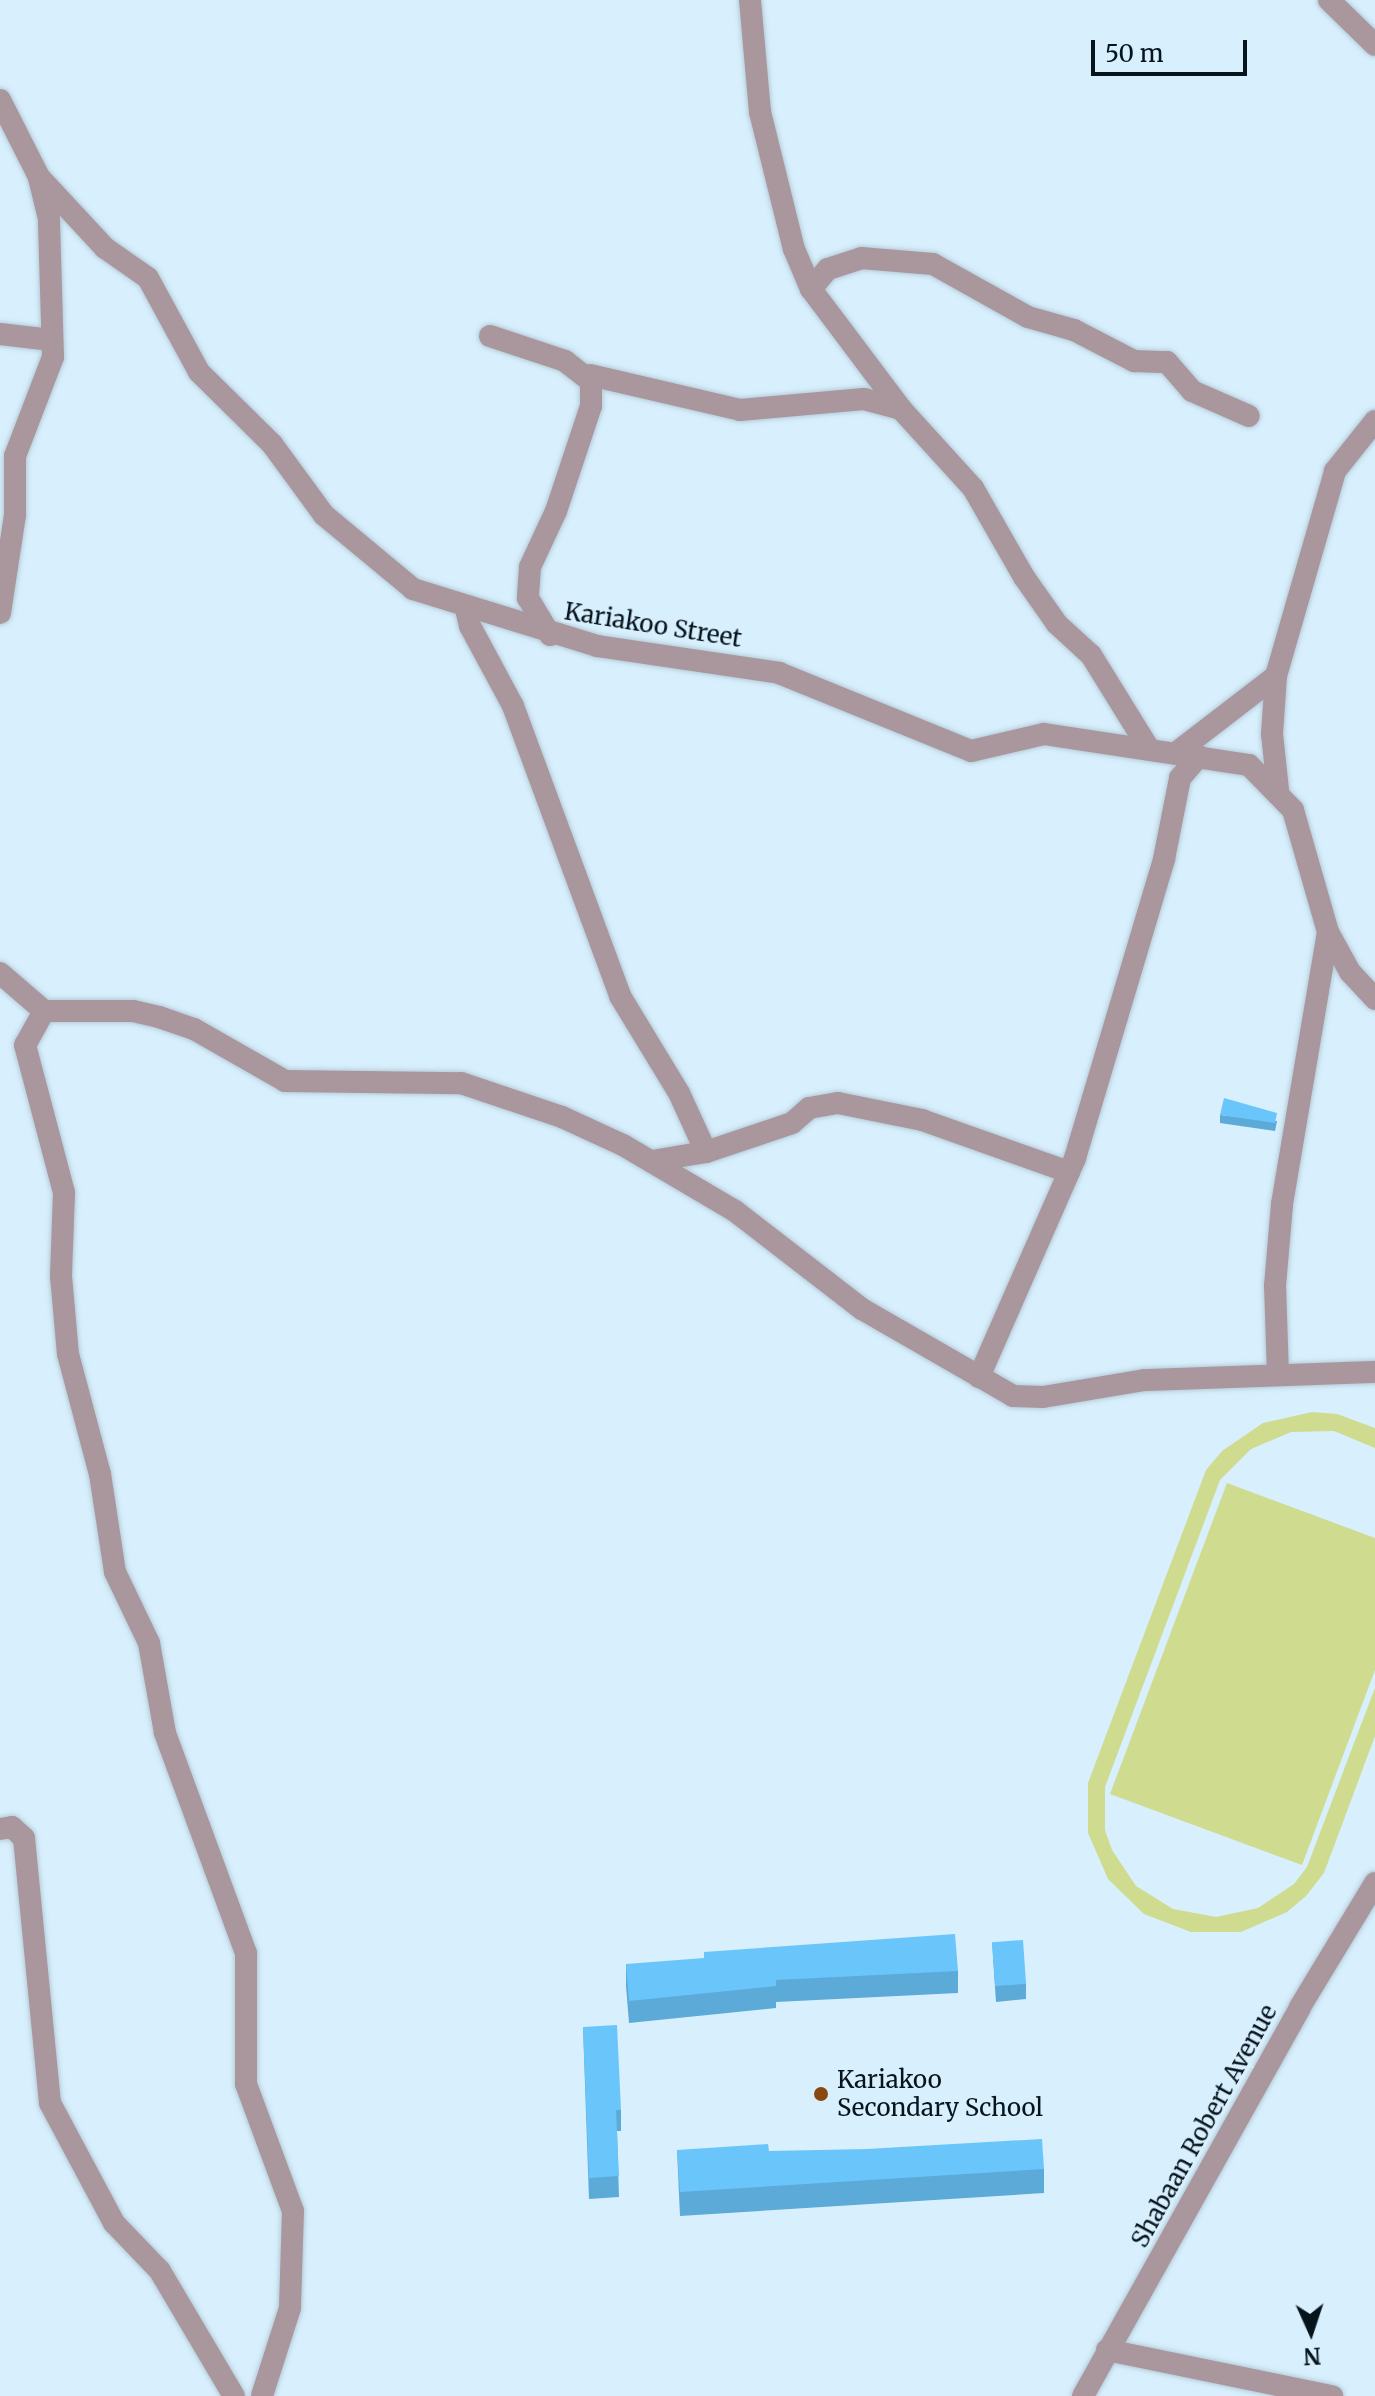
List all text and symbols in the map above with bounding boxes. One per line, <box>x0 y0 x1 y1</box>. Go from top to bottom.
scale bar <box>1095 24 1251 74</box>
text: 50 m <box>1105 38 1164 69</box>
street label: Kariakoo Street <box>562 597 744 653</box>
street label: Shabaan Robert Avenue <box>1125 2000 1283 2252</box>
place label: Kariakoo Secondary School <box>837 2066 1043 2122</box>
marker: Kariakoo Secondary School <box>812 2085 830 2103</box>
north arrow <box>1271 2292 1351 2372</box>
text: N <box>1303 2342 1322 2370</box>

